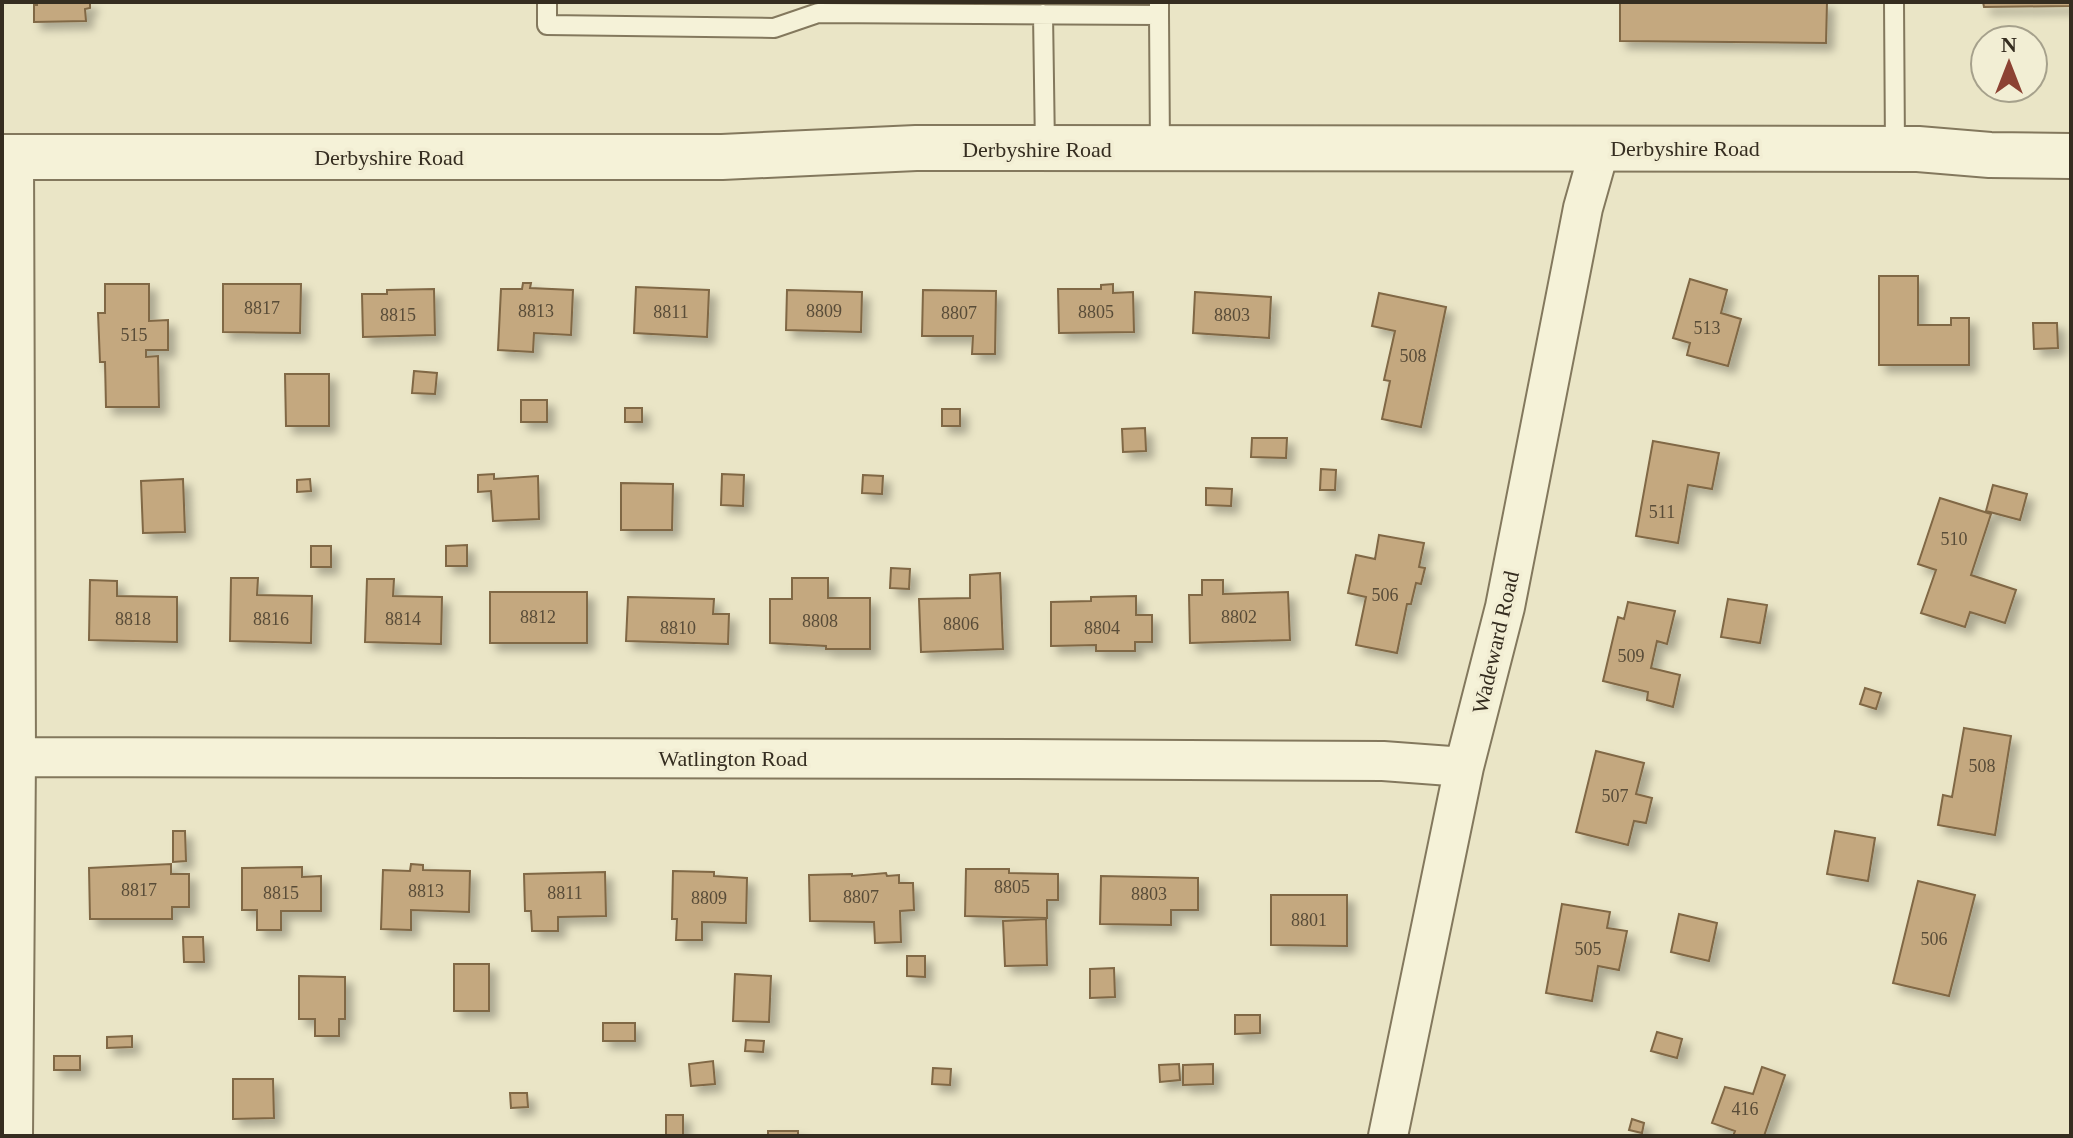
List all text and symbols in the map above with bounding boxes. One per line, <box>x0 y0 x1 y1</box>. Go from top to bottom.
north arrow <box>1969 24 2049 104</box>
text: N <box>2001 32 2017 57</box>
street label: Derbyshire Road <box>1610 136 1760 161</box>
street label: Derbyshire Road <box>962 137 1112 162</box>
street label: Derbyshire Road <box>314 145 464 170</box>
house number: 8817 <box>244 298 280 318</box>
house number: 8813 <box>518 301 554 321</box>
house number: 8809 <box>806 301 842 321</box>
house number: 8811 <box>653 302 689 322</box>
house number: 8805 <box>1078 302 1114 322</box>
house number: 8807 <box>941 303 977 323</box>
house number: 8815 <box>380 305 416 325</box>
house number: 8803 <box>1214 305 1250 325</box>
house number: 513 <box>1694 318 1721 338</box>
house number: 515 <box>121 325 148 345</box>
house number: 508 <box>1400 346 1427 366</box>
house number: 511 <box>1649 502 1675 522</box>
house number: 510 <box>1941 529 1968 549</box>
street label: Wadeward Road <box>1467 568 1524 716</box>
house number: 506 <box>1372 585 1399 605</box>
house number: 8812 <box>520 607 556 627</box>
house number: 8802 <box>1221 607 1257 627</box>
house number: 8818 <box>115 609 151 629</box>
house number: 8816 <box>253 609 289 629</box>
house number: 8814 <box>385 609 421 629</box>
house number: 8808 <box>802 611 838 631</box>
house number: 8806 <box>943 614 979 634</box>
house number: 8810 <box>660 618 696 638</box>
house number: 8804 <box>1084 618 1120 638</box>
house number: 509 <box>1618 646 1645 666</box>
street label: Watlington Road <box>658 746 808 771</box>
house number: 508 <box>1969 756 1996 776</box>
house number: 507 <box>1602 786 1629 806</box>
house number: 8805 <box>994 877 1030 897</box>
house number: 8817 <box>121 880 157 900</box>
house number: 8813 <box>408 881 444 901</box>
house number: 8815 <box>263 883 299 903</box>
house number: 8811 <box>547 883 583 903</box>
house number: 8803 <box>1131 884 1167 904</box>
house number: 8807 <box>843 887 879 907</box>
house number: 8809 <box>691 888 727 908</box>
house number: 8801 <box>1291 910 1327 930</box>
house number: 506 <box>1921 929 1948 949</box>
house number: 505 <box>1575 939 1602 959</box>
house number: 416 <box>1732 1099 1759 1119</box>

